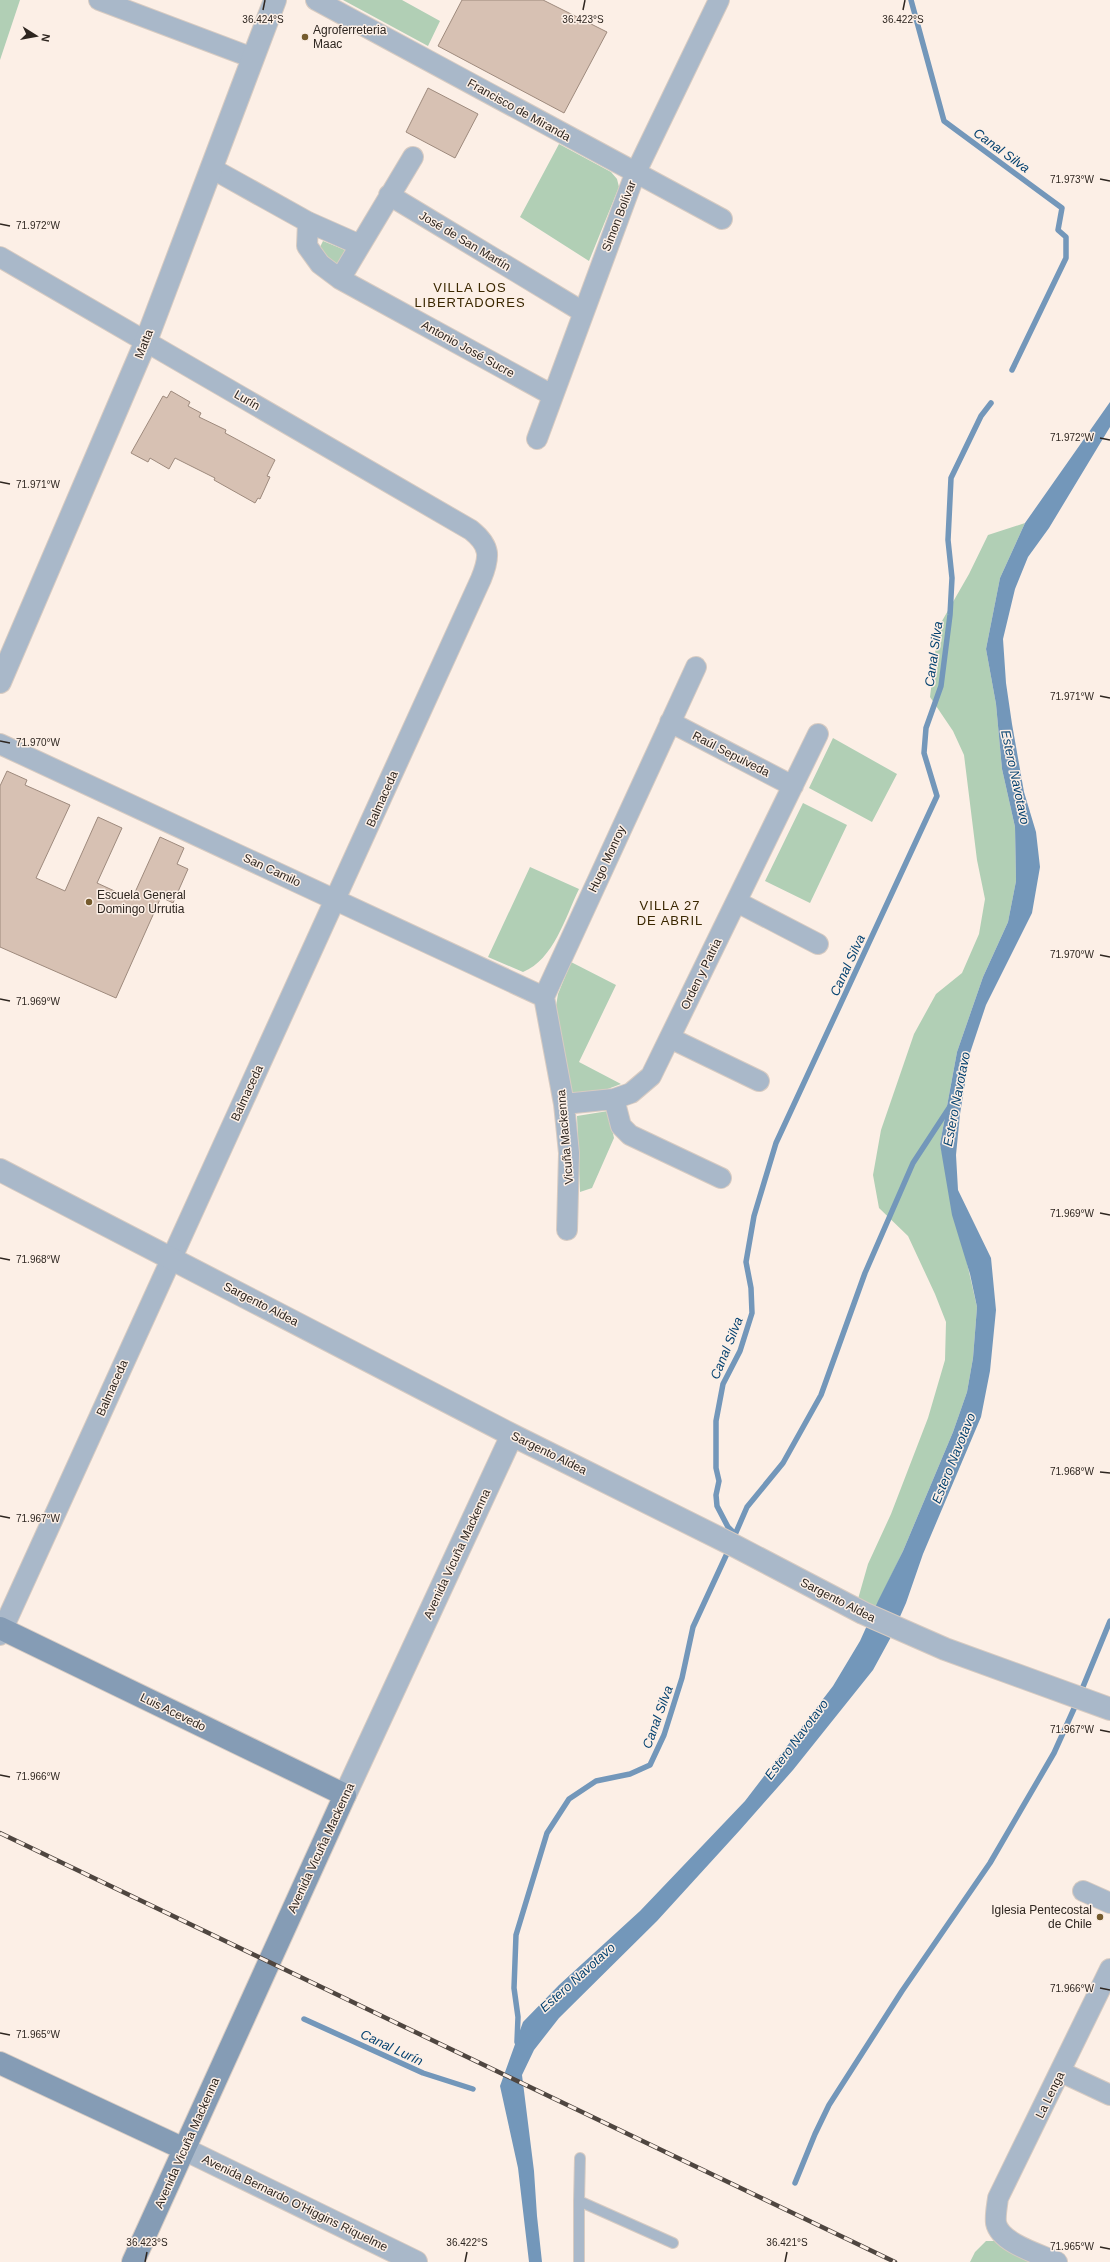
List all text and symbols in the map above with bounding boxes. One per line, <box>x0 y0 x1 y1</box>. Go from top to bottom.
text: 36.424°S <box>242 14 284 25</box>
text: 36.423°S <box>562 14 604 25</box>
text: 36.422°S <box>882 14 924 25</box>
north arrow <box>16 16 56 56</box>
place label: Agroferreteria Maac <box>313 23 387 51</box>
marker: Agroferreteria Maac <box>300 32 310 42</box>
text: N <box>39 33 52 43</box>
street label: Francisco de Miranda <box>465 76 573 144</box>
water label: Canal Silva <box>971 125 1033 176</box>
text: 71.973°W <box>1050 174 1095 185</box>
street label: Simon Bolívar <box>599 179 639 253</box>
street label: José de San Martín <box>417 208 513 274</box>
text: 71.972°W <box>16 220 61 231</box>
district label: VILLA LOS LIBERTADORES <box>414 280 526 310</box>
street label: Antonio José Sucre <box>419 318 517 381</box>
street label: Matta <box>132 327 156 361</box>
street label: Lurín <box>232 387 262 413</box>
text: 71.972°W <box>1050 432 1095 443</box>
text: 71.971°W <box>16 479 61 490</box>
water label: Canal Silva <box>921 620 945 688</box>
text: 71.971°W <box>1050 691 1095 702</box>
street label: Raúl Sepulveda <box>690 729 772 780</box>
water label: Estero Navotavo <box>998 729 1033 826</box>
text: 71.970°W <box>16 737 61 748</box>
street label: Balmaceda <box>363 768 401 829</box>
street label: Hugo Monroy <box>585 823 629 895</box>
street label: San Camilo <box>241 851 303 890</box>
place label: Escuela General Domingo Urrutia <box>97 888 186 916</box>
marker: Escuela General Domingo Urrutia <box>84 897 94 907</box>
district label: VILLA 27 DE ABRIL <box>637 898 703 928</box>
water label: Canal Silva <box>827 932 868 998</box>
street label: Orden y Patria <box>678 936 724 1012</box>
text: 71.970°W <box>1050 949 1095 960</box>
text: 71.969°W <box>16 996 61 1007</box>
water label: Estero Navotavo <box>940 1050 973 1148</box>
street label: Balmaceda <box>228 1063 266 1123</box>
street label: Vicuña Mackenna <box>554 1089 576 1185</box>
text: 71.969°W <box>1050 1208 1095 1219</box>
text: 71.968°W <box>16 1254 61 1265</box>
street label: Sargento Aldea <box>221 1279 301 1329</box>
water label: Canal Silva <box>707 1315 746 1381</box>
street label: Balmaceda <box>93 1357 131 1418</box>
water label: Estero Navotavo <box>929 1411 978 1506</box>
street label: Sargento Aldea <box>509 1429 589 1477</box>
text: 71.968°W <box>1050 1466 1095 1477</box>
street label: Avenida Vicuña Mackenna <box>421 1487 493 1621</box>
text: 71.967°W <box>16 1513 61 1524</box>
street label: Sargento Aldea <box>798 1575 878 1625</box>
water label: Canal Silva <box>639 1684 676 1751</box>
street label: Luis Acevedo <box>138 1690 208 1734</box>
water label: Estero Navotavo <box>761 1696 831 1782</box>
text: 71.967°W <box>1050 1724 1095 1735</box>
text: 71.966°W <box>16 1771 61 1782</box>
street label: Avenida Vicuña Mackenna <box>285 1781 357 1915</box>
place label: Iglesia Pentecostal de Chile <box>991 1903 1092 1931</box>
marker: Iglesia Pentecostal de Chile <box>1095 1912 1105 1922</box>
water label: Estero Navotavo <box>537 1940 618 2015</box>
text: 71.966°W <box>1050 1983 1095 1994</box>
water label: Canal Lurín <box>358 2026 425 2068</box>
text: 71.965°W <box>16 2029 61 2040</box>
street label: La Lenga <box>1033 2069 1067 2121</box>
street label: Avenida Vicuña Mackenna <box>152 2075 222 2211</box>
street label: Avenida Bernardo O'Higgins Riquelme <box>200 2152 390 2254</box>
text: 36.423°S <box>126 2237 168 2248</box>
text: 36.422°S <box>446 2237 488 2248</box>
text: 36.421°S <box>766 2237 808 2248</box>
text: 71.965°W <box>1050 2241 1095 2252</box>

